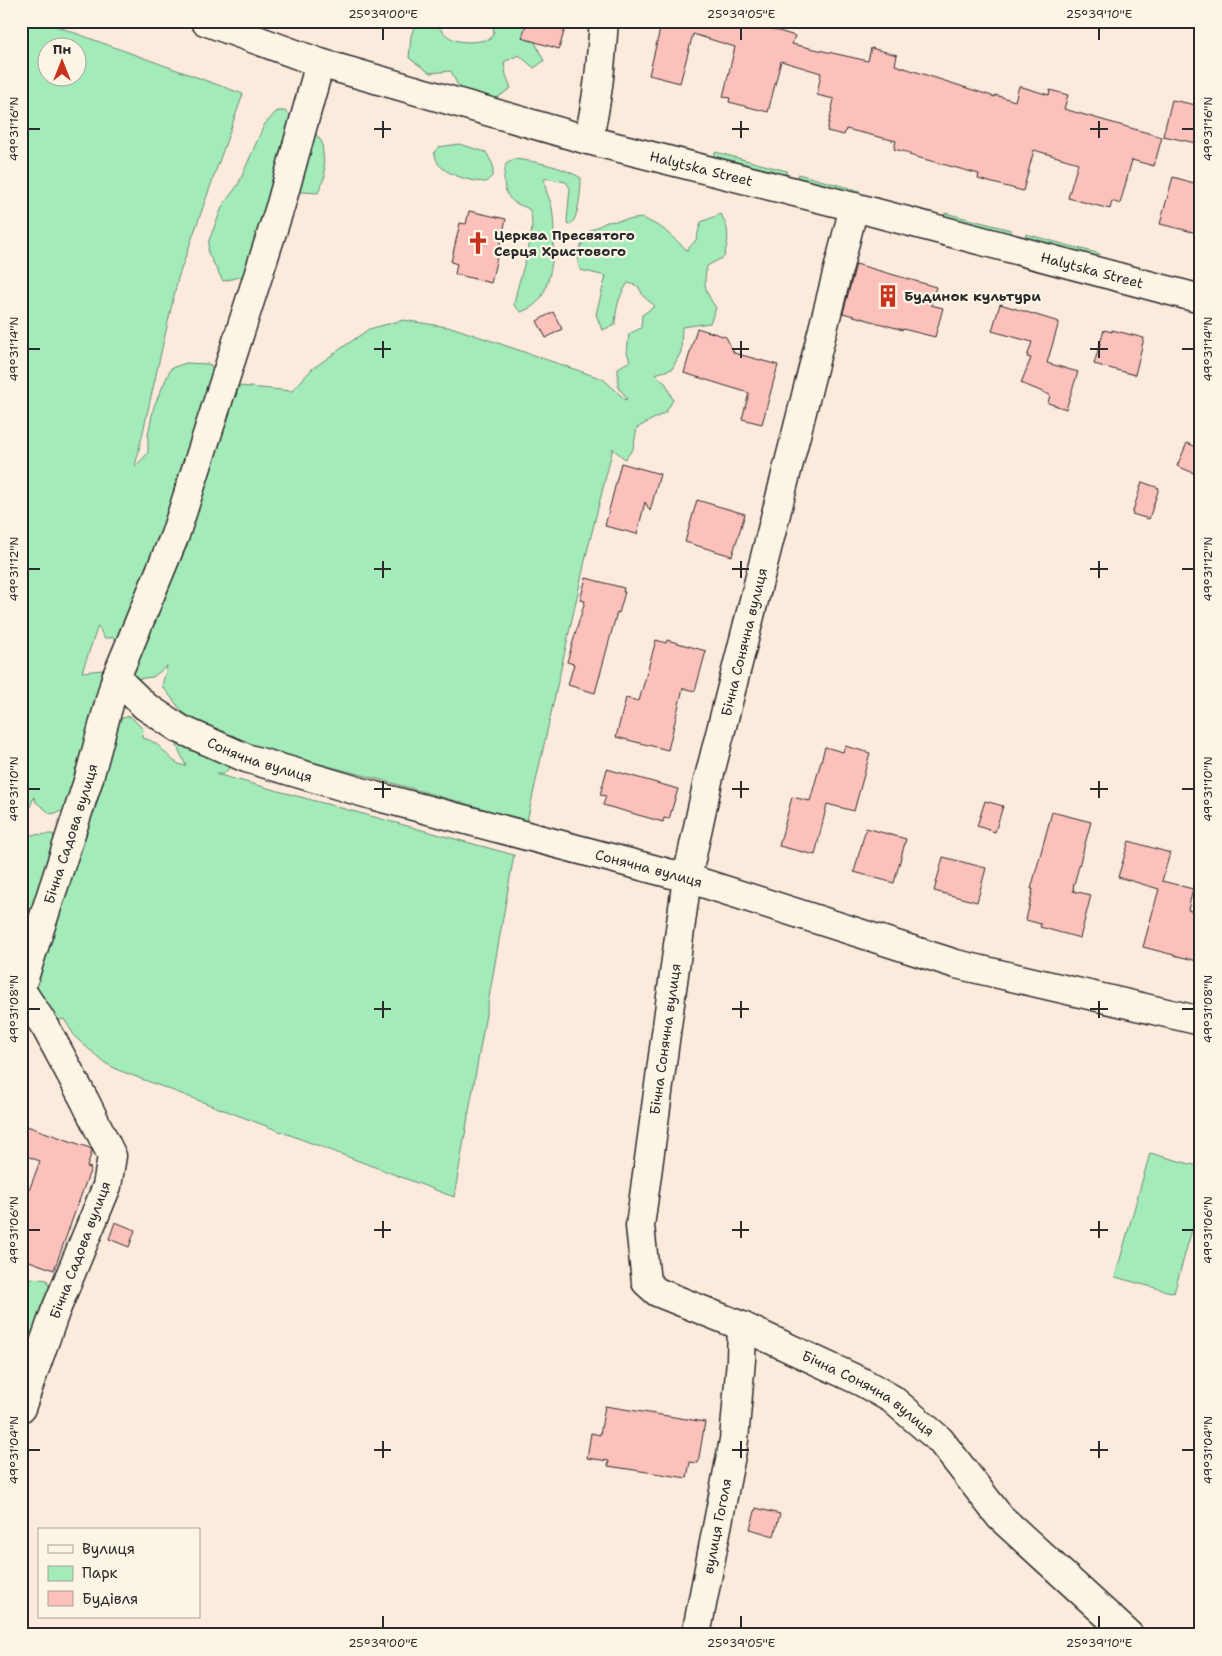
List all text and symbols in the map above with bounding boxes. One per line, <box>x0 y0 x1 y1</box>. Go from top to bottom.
text: 25°39'00"E <box>348 6 418 22</box>
text: 25°39'05"E <box>707 6 775 22</box>
text: 25°39'10"E <box>1066 6 1132 22</box>
north arrow <box>38 38 88 88</box>
text: Пн <box>53 40 71 58</box>
text: 49°31'16"N <box>6 97 22 161</box>
text: 49°31'16"N <box>1200 97 1216 161</box>
street label: Halytska Street <box>648 147 755 190</box>
place label: Церква Пресвятого Серця Христового <box>494 226 635 260</box>
church icon: Церква Пресвятого Серця Христового <box>465 230 491 256</box>
street label: Halytska Street <box>1039 248 1146 292</box>
building icon: Будинок культури <box>875 283 901 309</box>
place label: Будинок культури <box>904 287 1041 305</box>
text: 49°31'14"N <box>6 316 22 382</box>
text: 49°31'14"N <box>1200 316 1216 382</box>
text: 49°31'12"N <box>6 537 22 601</box>
text: 49°31'12"N <box>1200 537 1216 601</box>
street label: Бічна Сонячна вулиця <box>717 566 771 718</box>
street label: Сонячна вулиця <box>204 733 315 786</box>
text: 49°31'10"N <box>6 756 22 822</box>
text: 49°31'10"N <box>1200 756 1216 822</box>
street label: Бічна Садова вулиця <box>40 762 101 906</box>
street label: Сонячна вулиця <box>593 845 705 891</box>
street label: Бічна Сонячна вулиця <box>645 962 685 1116</box>
text: 49°31'08"N <box>6 975 22 1043</box>
text: 49°31'08"N <box>1200 975 1216 1043</box>
street label: Бічна Садова вулиця <box>45 1179 115 1321</box>
text: 49°31'06"N <box>6 1196 22 1264</box>
text: 49°31'06"N <box>1200 1196 1216 1264</box>
street label: Бічна Сонячна вулиця <box>799 1346 938 1440</box>
text: 49°31'04"N <box>6 1416 22 1484</box>
text: 49°31'04"N <box>1200 1416 1216 1484</box>
street label: вулиця Гоголя <box>699 1477 735 1575</box>
legend <box>38 1528 200 1618</box>
text: Вулиця <box>82 1539 135 1559</box>
text: Парк <box>82 1563 118 1583</box>
text: Будівля <box>82 1589 138 1609</box>
text: 25°39'00"E <box>348 1635 418 1651</box>
text: 25°39'05"E <box>707 1635 775 1651</box>
text: 25°39'10"E <box>1066 1635 1132 1651</box>

